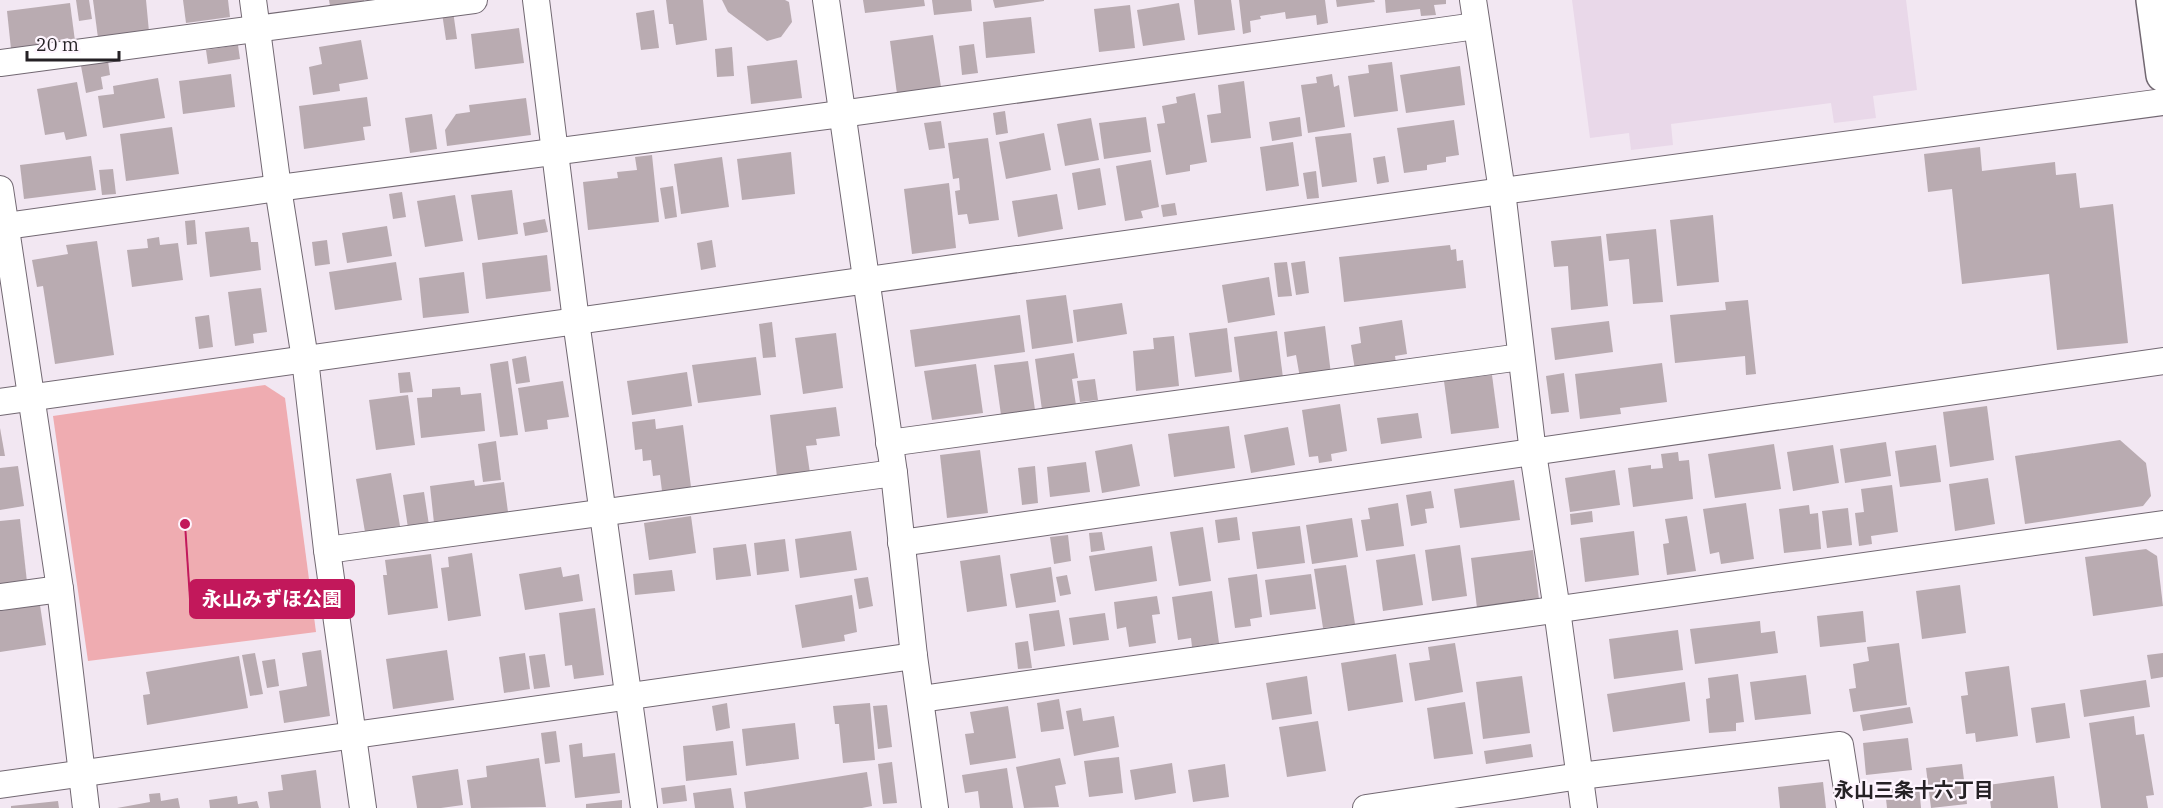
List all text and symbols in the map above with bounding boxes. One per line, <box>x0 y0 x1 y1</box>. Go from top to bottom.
scale bar <box>27 24 118 62</box>
text: 20 m <box>36 33 79 56</box>
callout: 永山みずほ公園 <box>190 580 354 618</box>
text: 永山みずほ公園 <box>202 585 342 612</box>
district label: 永山三条十六丁目 <box>1834 776 1994 803</box>

